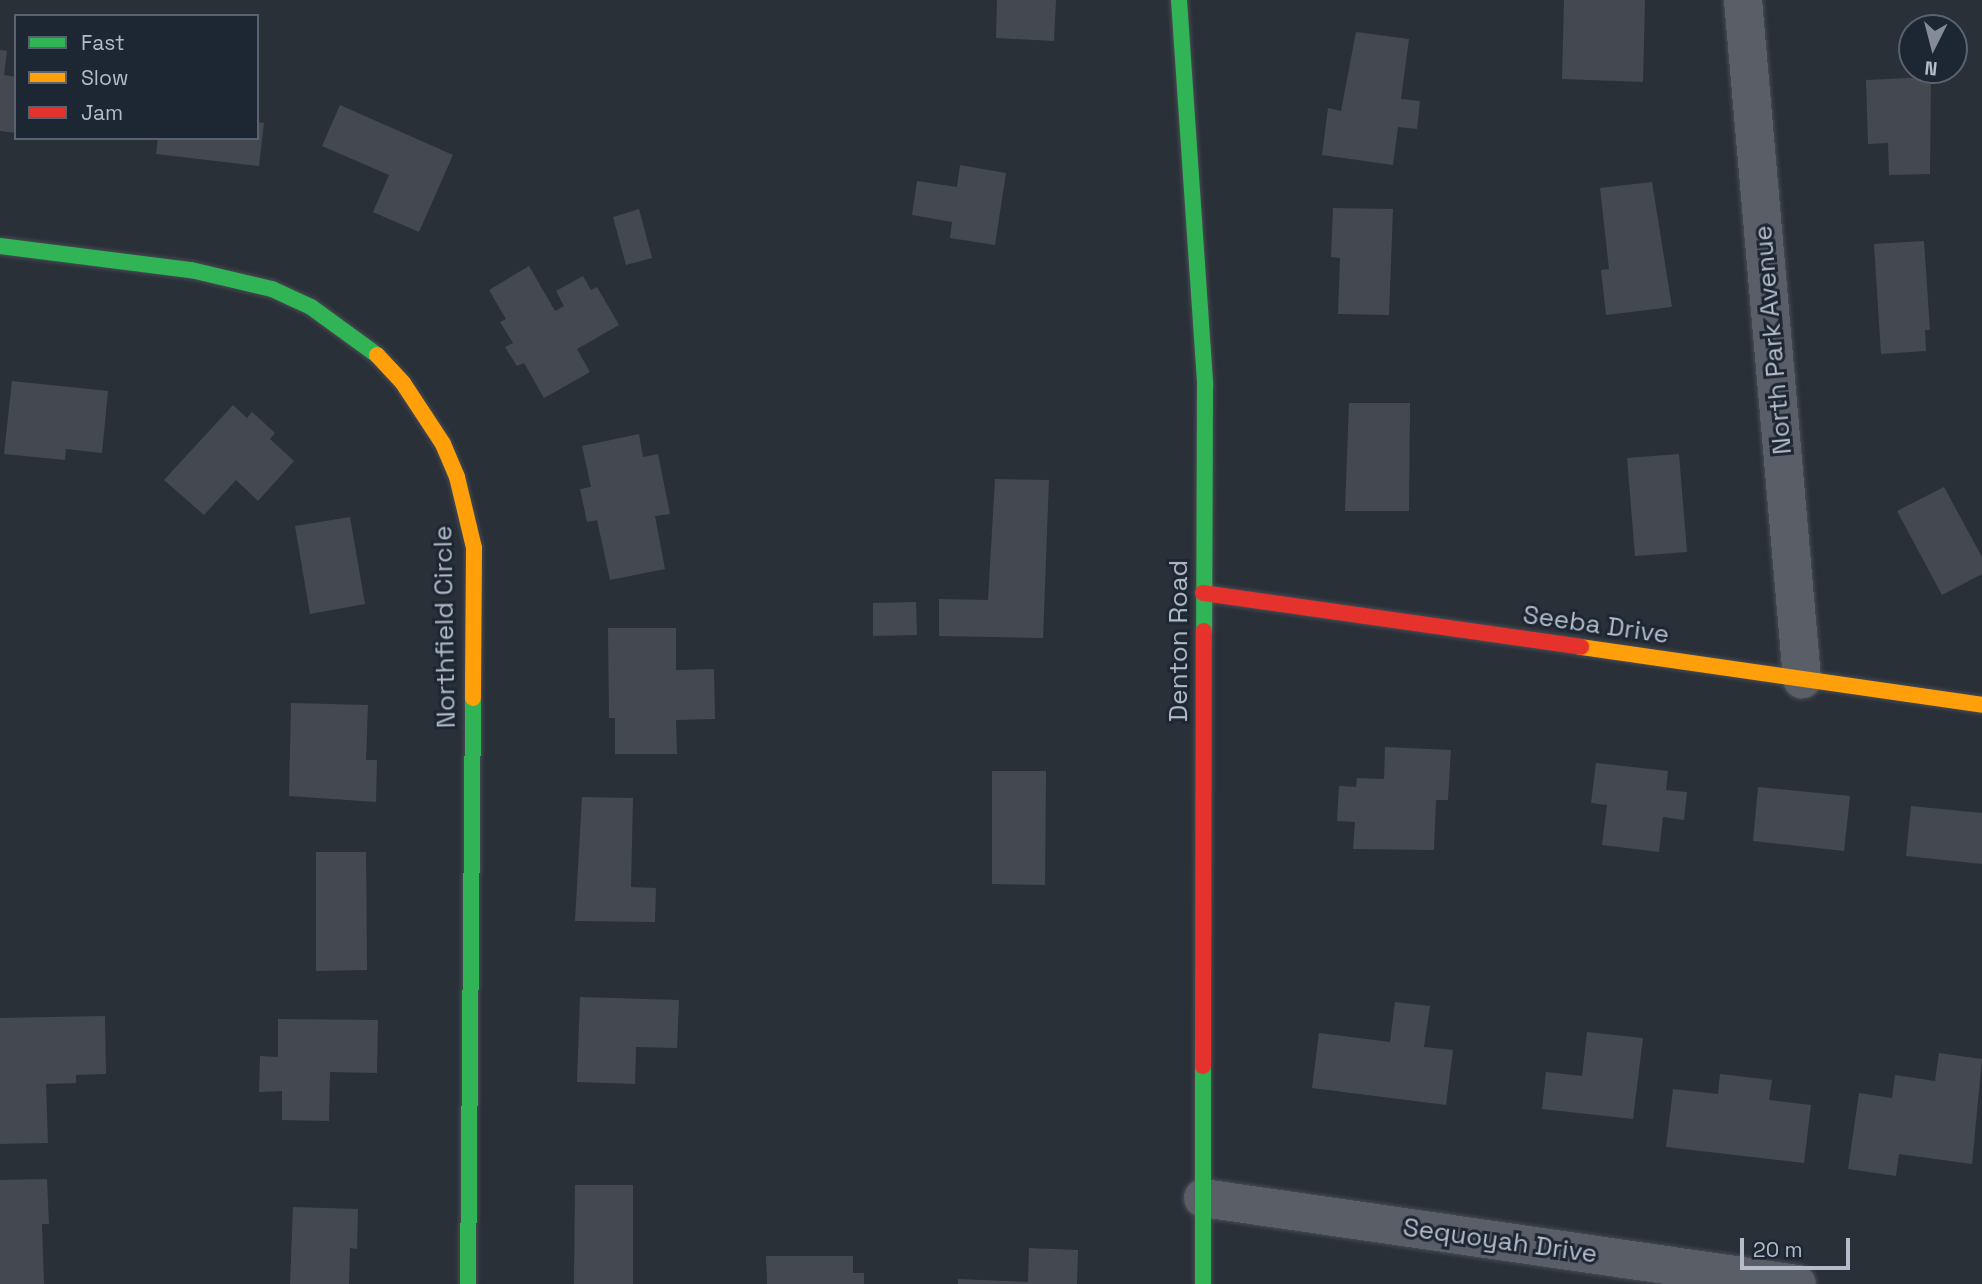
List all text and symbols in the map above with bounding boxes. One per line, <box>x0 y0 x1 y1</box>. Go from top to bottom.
legend <box>14 14 259 140</box>
north arrow <box>1898 14 1968 84</box>
text: Fast <box>81 29 125 56</box>
text: N <box>1923 55 1939 81</box>
text: Slow <box>81 64 129 91</box>
text: Jam <box>81 99 123 126</box>
street label: North Park Avenue <box>1747 224 1799 456</box>
street label: Northfield Circle <box>428 525 462 729</box>
street label: Denton Road <box>1163 560 1195 722</box>
street label: Seeba Drive <box>1521 599 1671 651</box>
street label: Sequoyah Drive <box>1401 1212 1599 1270</box>
scale bar <box>1744 1224 1854 1268</box>
text: 20 m <box>1753 1236 1803 1263</box>

